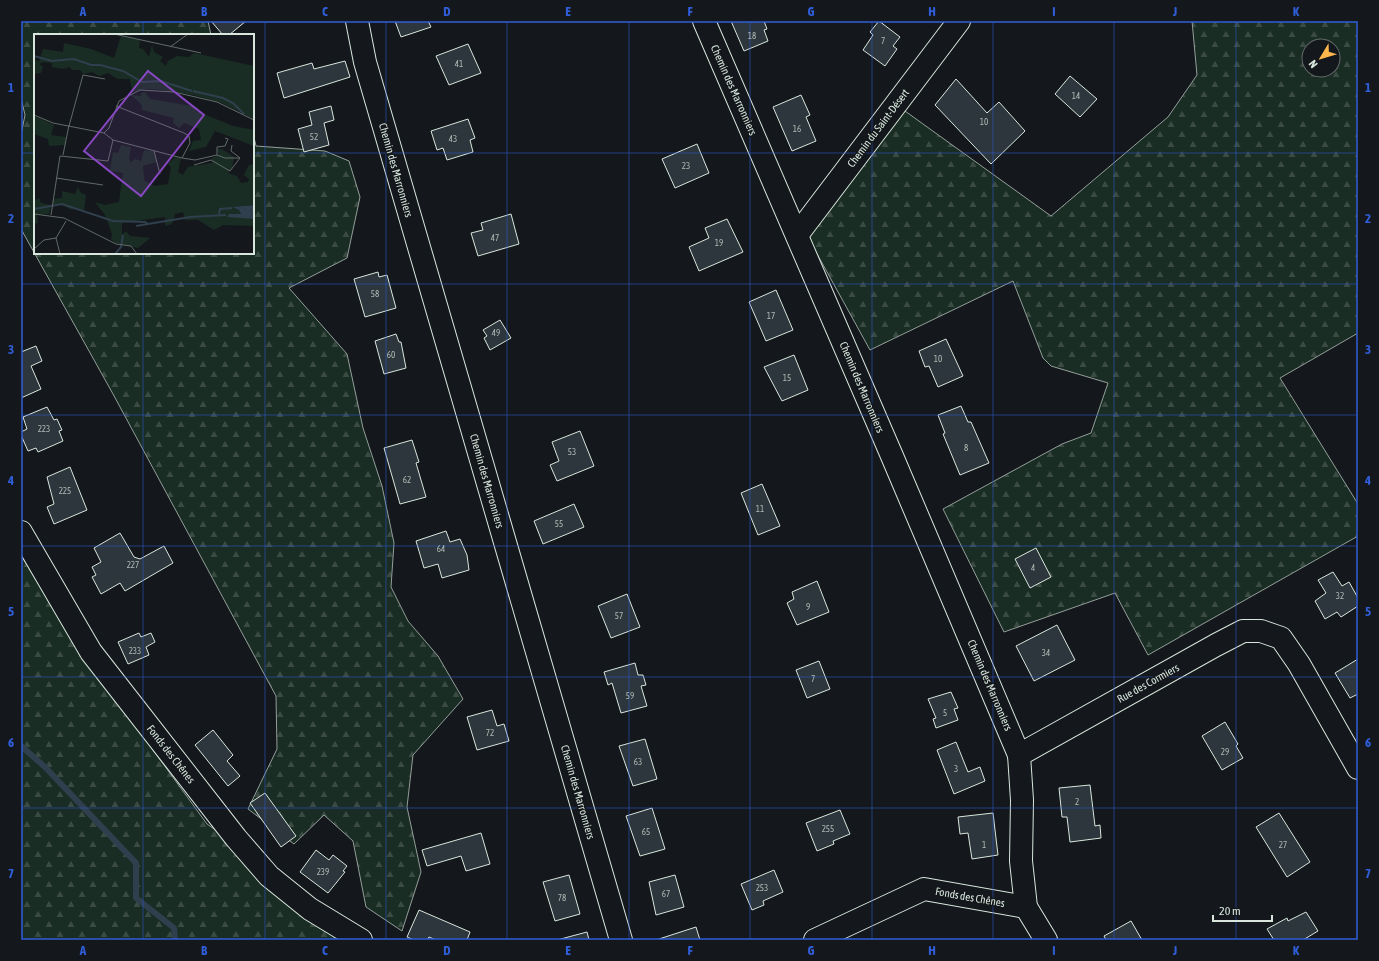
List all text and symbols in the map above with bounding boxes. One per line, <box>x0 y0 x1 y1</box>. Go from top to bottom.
text: A <box>79 4 87 19</box>
text: B <box>201 4 208 19</box>
text: C <box>322 4 328 19</box>
text: D <box>443 4 451 19</box>
text: E <box>565 4 571 19</box>
text: F <box>687 4 693 19</box>
text: G <box>808 4 815 19</box>
text: H <box>928 4 936 19</box>
text: I <box>1052 4 1056 19</box>
text: J <box>1172 4 1177 19</box>
text: K <box>1293 4 1300 19</box>
house number: 18 <box>748 31 756 41</box>
inset map <box>34 34 254 254</box>
house number: 7 <box>881 36 885 46</box>
north arrow <box>1301 38 1341 78</box>
street label: Chemin des Marronniers <box>709 43 759 137</box>
text: N <box>1306 58 1320 70</box>
house number: 41 <box>455 59 463 69</box>
text: 1 <box>8 80 14 95</box>
text: 1 <box>1365 80 1371 95</box>
street label: Chemin du Saint-Désert <box>845 87 911 169</box>
house number: 14 <box>1072 91 1080 101</box>
house number: 10 <box>980 117 988 127</box>
street label: Chemin des Marronniers <box>377 121 415 219</box>
house number: 16 <box>793 124 801 134</box>
house number: 52 <box>310 132 318 142</box>
house number: 43 <box>449 134 457 144</box>
house number: 23 <box>682 161 690 171</box>
text: 2 <box>8 211 14 226</box>
text: 2 <box>1365 211 1371 226</box>
house number: 47 <box>491 233 499 243</box>
house number: 19 <box>715 238 723 248</box>
house number: 58 <box>371 289 379 299</box>
house number: 17 <box>767 311 775 321</box>
house number: 49 <box>492 328 500 338</box>
street label: Chemin des Marronniers <box>837 340 887 434</box>
text: 3 <box>8 342 14 357</box>
text: 3 <box>1365 342 1371 357</box>
house number: 60 <box>387 350 395 360</box>
house number: 10 <box>934 354 942 364</box>
house number: 15 <box>783 373 791 383</box>
house number: 223 <box>38 424 50 434</box>
street label: Chemin des Marronniers <box>468 432 506 530</box>
house number: 8 <box>964 443 968 453</box>
house number: 53 <box>568 447 576 457</box>
text: 4 <box>7 473 14 488</box>
text: 4 <box>1364 473 1371 488</box>
house number: 62 <box>403 475 411 485</box>
house number: 225 <box>59 486 71 496</box>
house number: 11 <box>756 504 764 514</box>
house number: 55 <box>555 519 563 529</box>
house number: 64 <box>437 544 445 554</box>
house number: 227 <box>127 560 139 570</box>
house number: 4 <box>1031 563 1035 573</box>
house number: 32 <box>1336 591 1344 601</box>
house number: 9 <box>806 602 810 612</box>
text: 5 <box>8 604 14 619</box>
text: 5 <box>1365 604 1371 619</box>
house number: 57 <box>615 611 623 621</box>
street label: Chemin des Marronniers <box>965 638 1015 732</box>
house number: 233 <box>129 646 141 656</box>
house number: 34 <box>1042 648 1050 658</box>
street label: Rue des Cormiers <box>1115 661 1181 705</box>
house number: 7 <box>811 674 815 684</box>
house number: 59 <box>626 691 634 701</box>
house number: 5 <box>943 708 947 718</box>
street label: Fonds des Chênes <box>145 723 197 786</box>
house number: 72 <box>486 728 494 738</box>
text: 6 <box>8 735 14 750</box>
text: 6 <box>1365 735 1371 750</box>
street label: Chemin des Marronniers <box>559 743 597 841</box>
house number: 29 <box>1221 747 1229 757</box>
house number: 63 <box>634 757 642 767</box>
house number: 3 <box>954 764 958 774</box>
house number: 2 <box>1075 797 1079 807</box>
house number: 255 <box>822 824 834 834</box>
house number: 65 <box>642 827 650 837</box>
house number: 1 <box>982 840 986 850</box>
house number: 27 <box>1279 840 1287 850</box>
text: 7 <box>8 866 14 881</box>
text: 7 <box>1365 866 1371 881</box>
house number: 239 <box>317 867 329 877</box>
house number: 253 <box>756 883 768 893</box>
street label: Fonds des Chênes <box>934 885 1006 909</box>
house number: 67 <box>662 889 670 899</box>
house number: 78 <box>558 893 566 903</box>
scale bar <box>1213 897 1272 923</box>
text: 20 m <box>1219 904 1241 918</box>
text: A <box>79 943 87 958</box>
text: B <box>201 943 208 958</box>
text: C <box>322 943 328 958</box>
text: D <box>443 943 451 958</box>
text: E <box>565 943 571 958</box>
text: F <box>687 943 693 958</box>
text: G <box>808 943 815 958</box>
text: H <box>928 943 936 958</box>
text: I <box>1052 943 1056 958</box>
text: J <box>1172 943 1177 958</box>
text: K <box>1293 943 1300 958</box>

